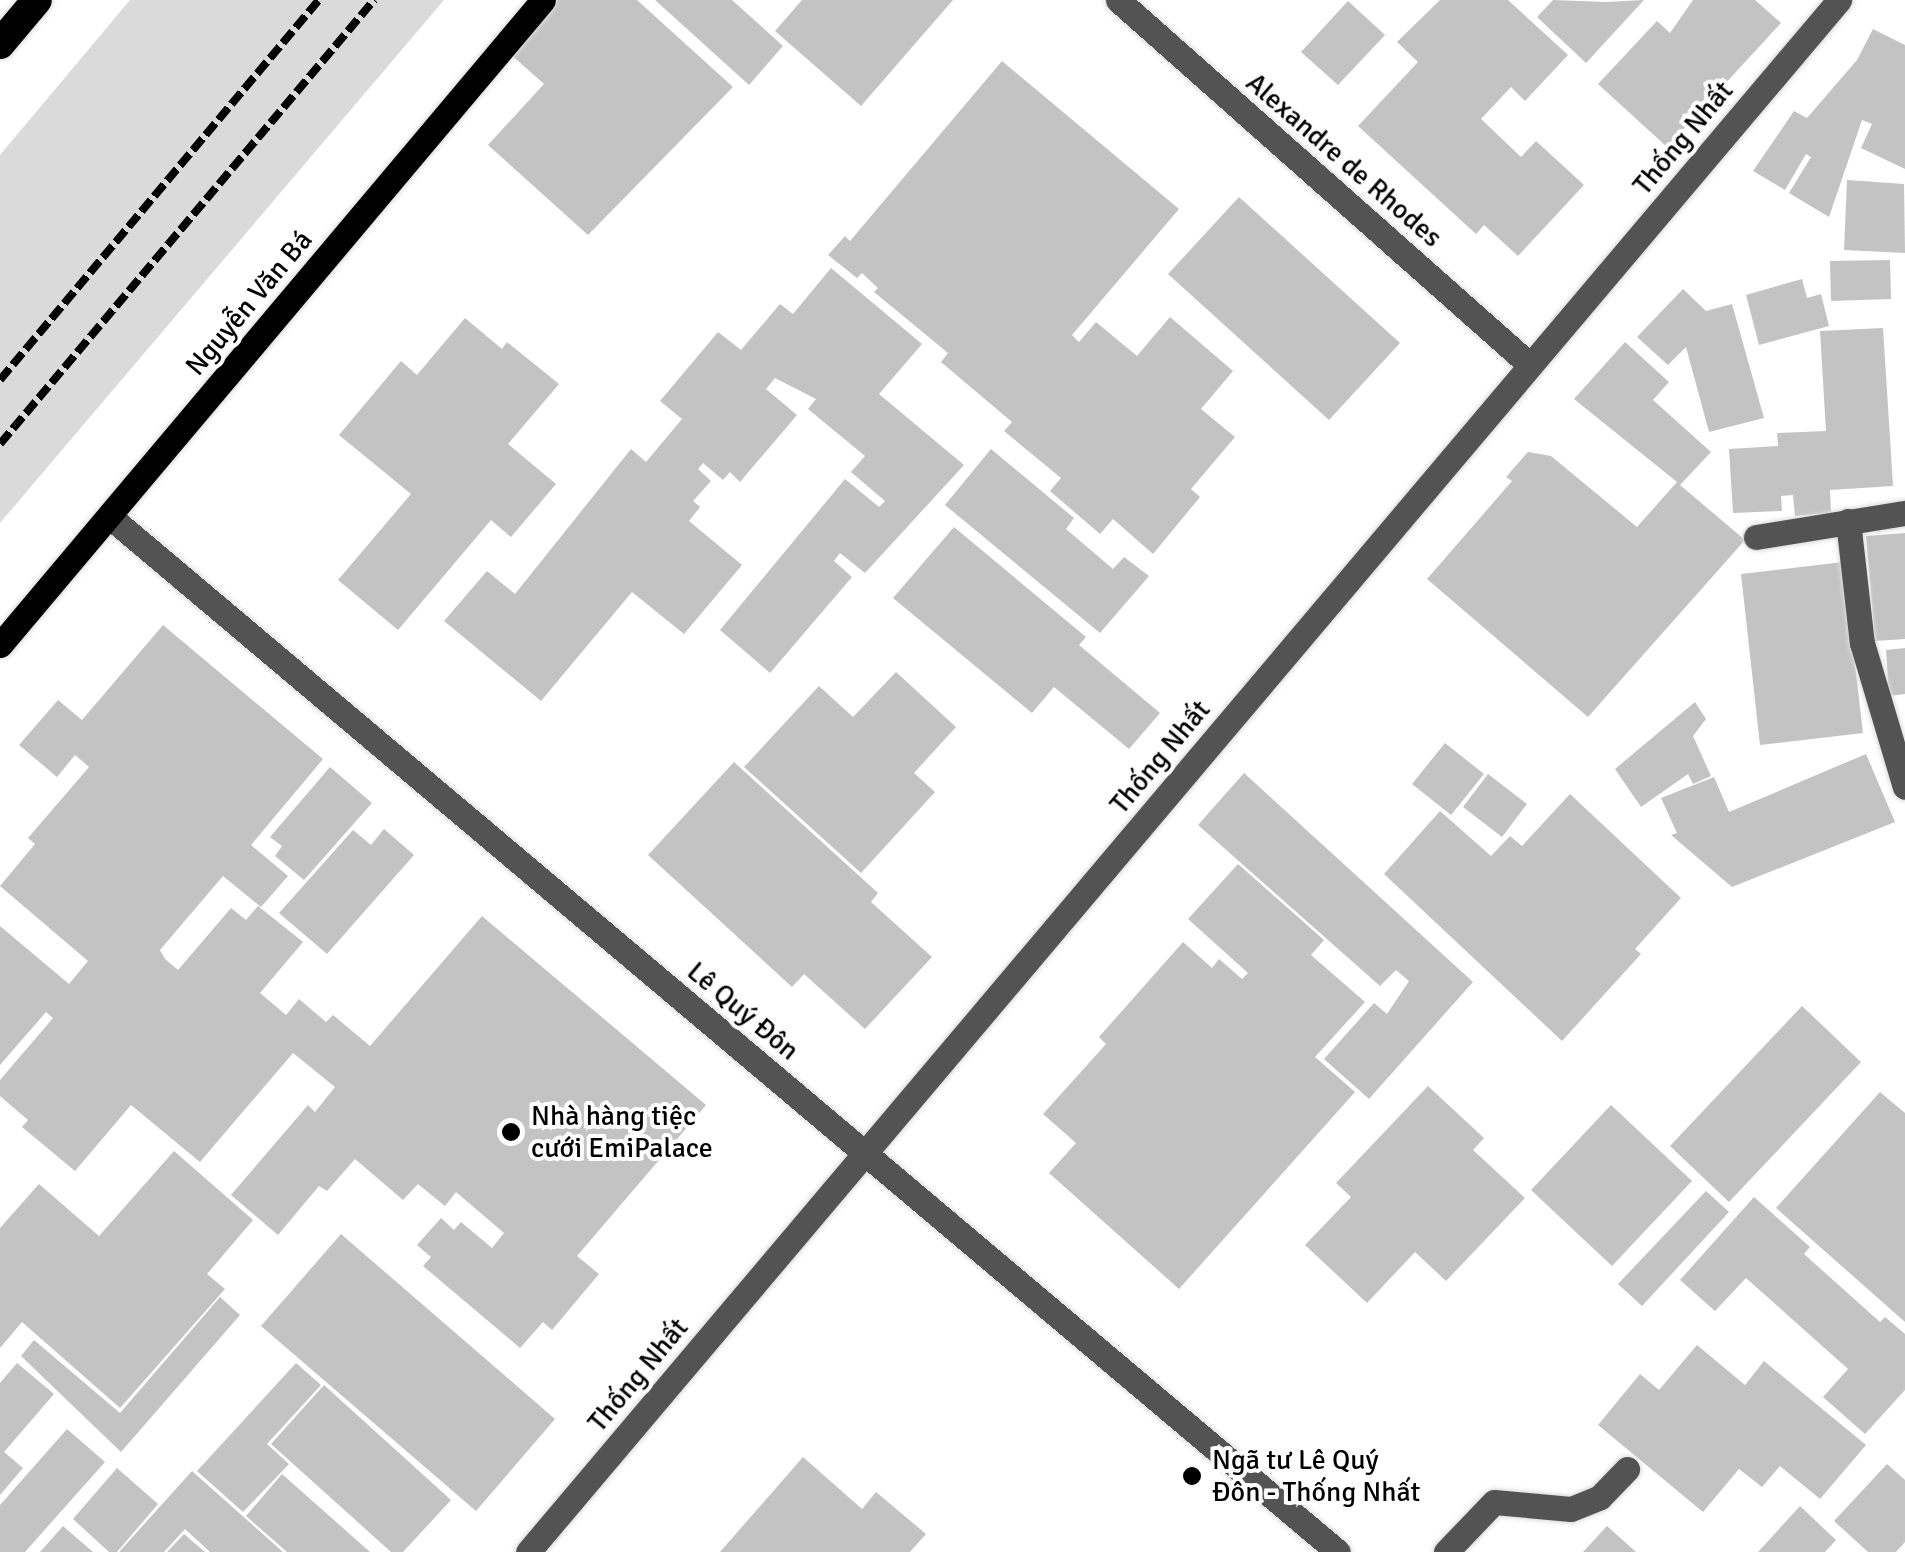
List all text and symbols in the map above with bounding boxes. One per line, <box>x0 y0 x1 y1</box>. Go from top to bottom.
street label: Alexandre de Rhodes <box>1239 66 1449 254</box>
street label: Thống Nhất <box>1626 74 1740 202</box>
street label: Nguyễn Văn Bá <box>179 224 319 382</box>
street label: Thống Nhất <box>1103 693 1217 821</box>
street label: Lê Quý Đôn <box>680 955 806 1067</box>
place label: Nhà hàng tiệc cưới EmiPalace <box>531 1099 713 1165</box>
marker: Nhà hàng tiệc cưới EmiPalace <box>500 1121 522 1143</box>
street label: Thống Nhất <box>581 1311 695 1439</box>
place label: Ngã tư Lê Quý Đôn - Thống Nhất <box>1212 1443 1420 1509</box>
marker: Ngã tư Lê Quý Đôn - Thống Nhất <box>1181 1465 1203 1487</box>

